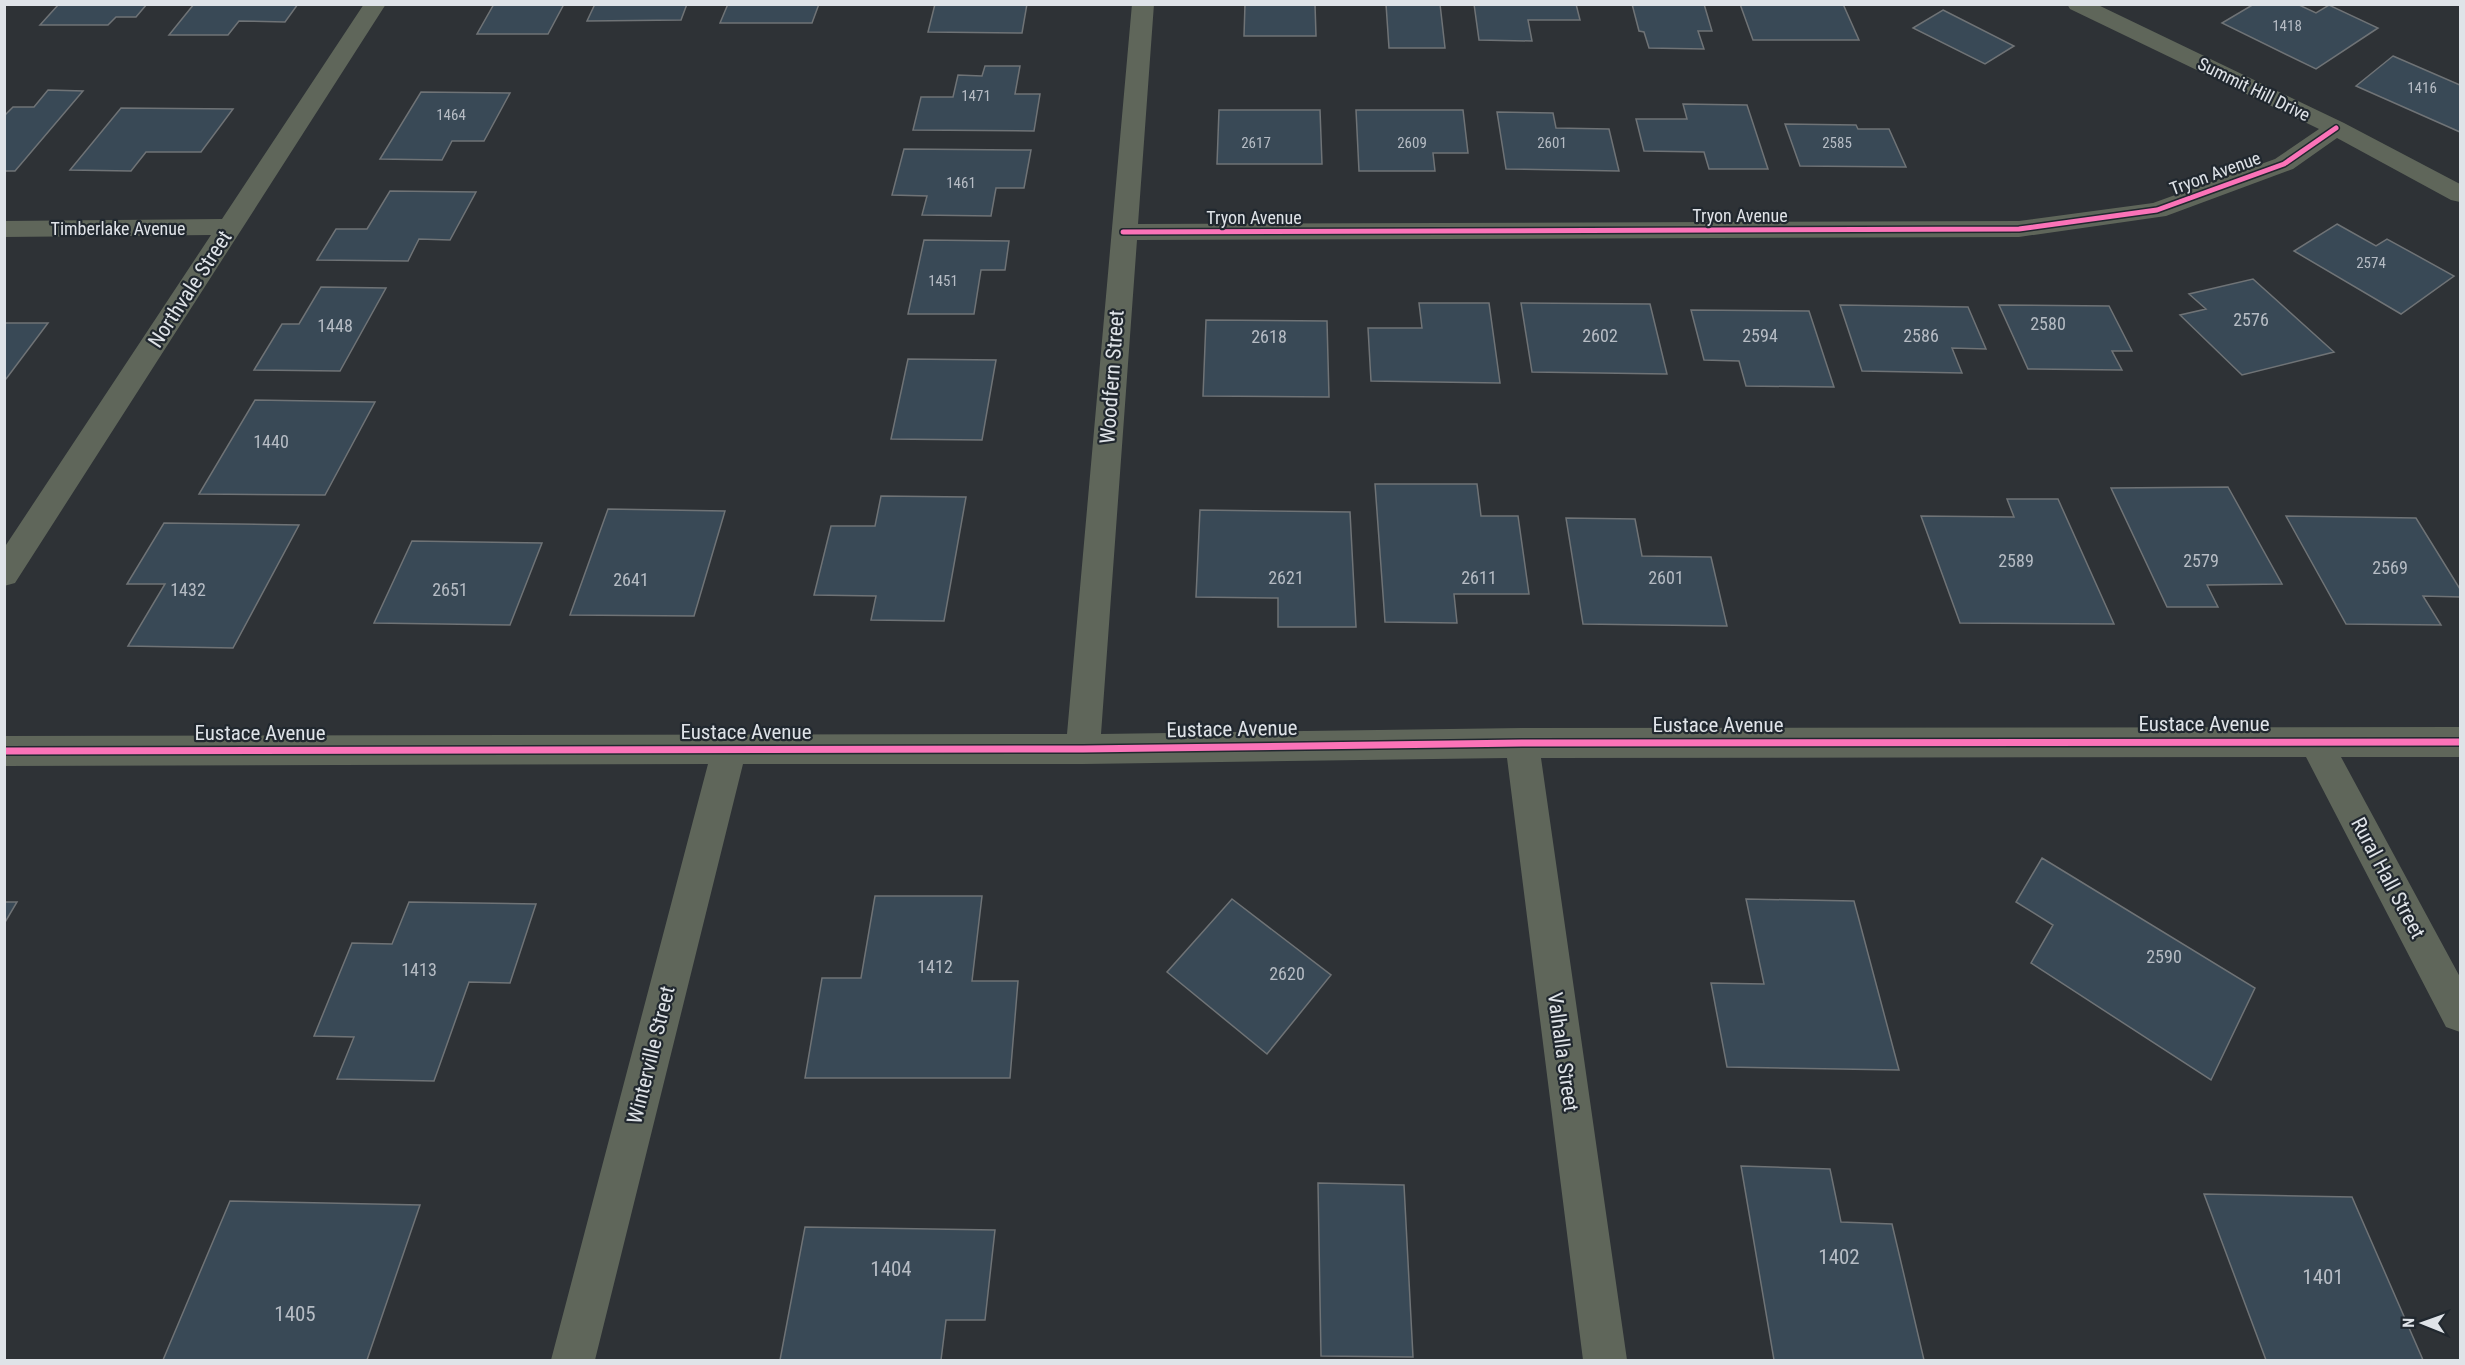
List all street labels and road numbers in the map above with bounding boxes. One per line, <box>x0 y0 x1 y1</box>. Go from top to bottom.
street label: Summit Hill Drive <box>2194 53 2314 125</box>
street label: Tryon Avenue <box>2167 147 2263 199</box>
street label: Tryon Avenue <box>1692 205 1788 226</box>
street label: Tryon Avenue <box>1206 207 1302 228</box>
street label: Timberlake Avenue <box>51 218 185 239</box>
street label: Northvale Street <box>143 226 237 352</box>
street label: Woodfern Street <box>1095 309 1129 445</box>
street label: Eustace Avenue <box>2138 712 2270 736</box>
street label: Eustace Avenue <box>1652 713 1784 737</box>
street label: Eustace Avenue <box>1166 716 1298 742</box>
street label: Eustace Avenue <box>680 720 812 744</box>
street label: Eustace Avenue <box>194 721 326 745</box>
street label: Rural Hall Street <box>2346 813 2430 943</box>
street label: Winterville Street <box>622 984 680 1126</box>
street label: Valhalla Street <box>1543 991 1583 1113</box>

